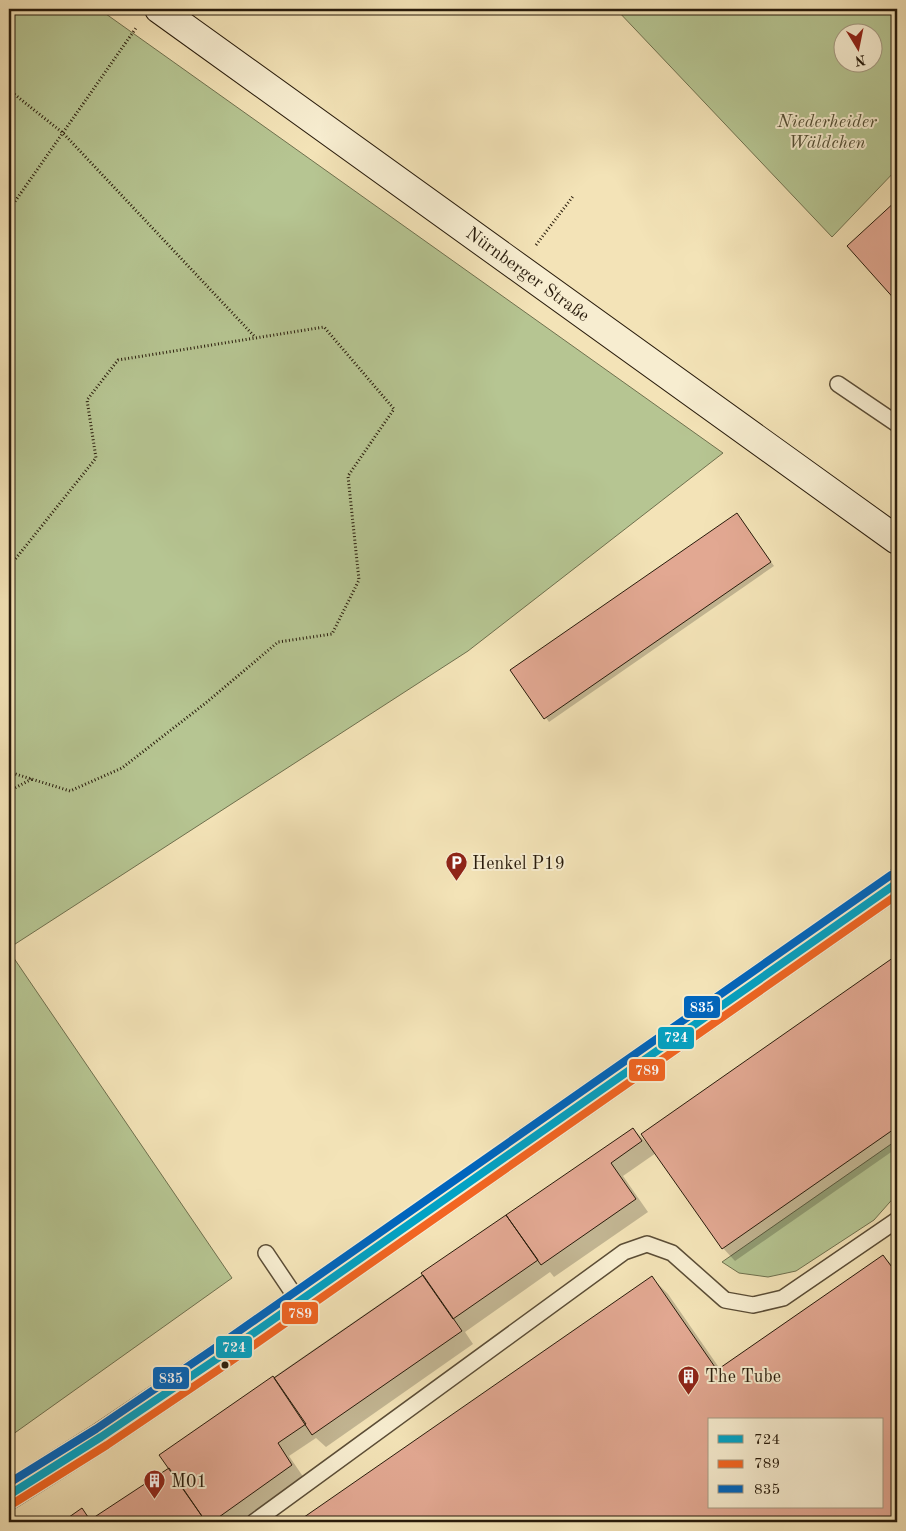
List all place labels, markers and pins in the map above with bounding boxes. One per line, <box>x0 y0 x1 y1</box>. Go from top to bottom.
parking icon: Henkel P19 <box>444 851 468 882</box>
place label: Henkel P19 <box>472 855 565 873</box>
unlabelled marker <box>220 1360 230 1370</box>
building icon: The Tube <box>677 1364 701 1395</box>
place label: The Tube <box>705 1368 781 1386</box>
building icon: M01 <box>143 1469 167 1500</box>
place label: M01 <box>171 1473 207 1491</box>

